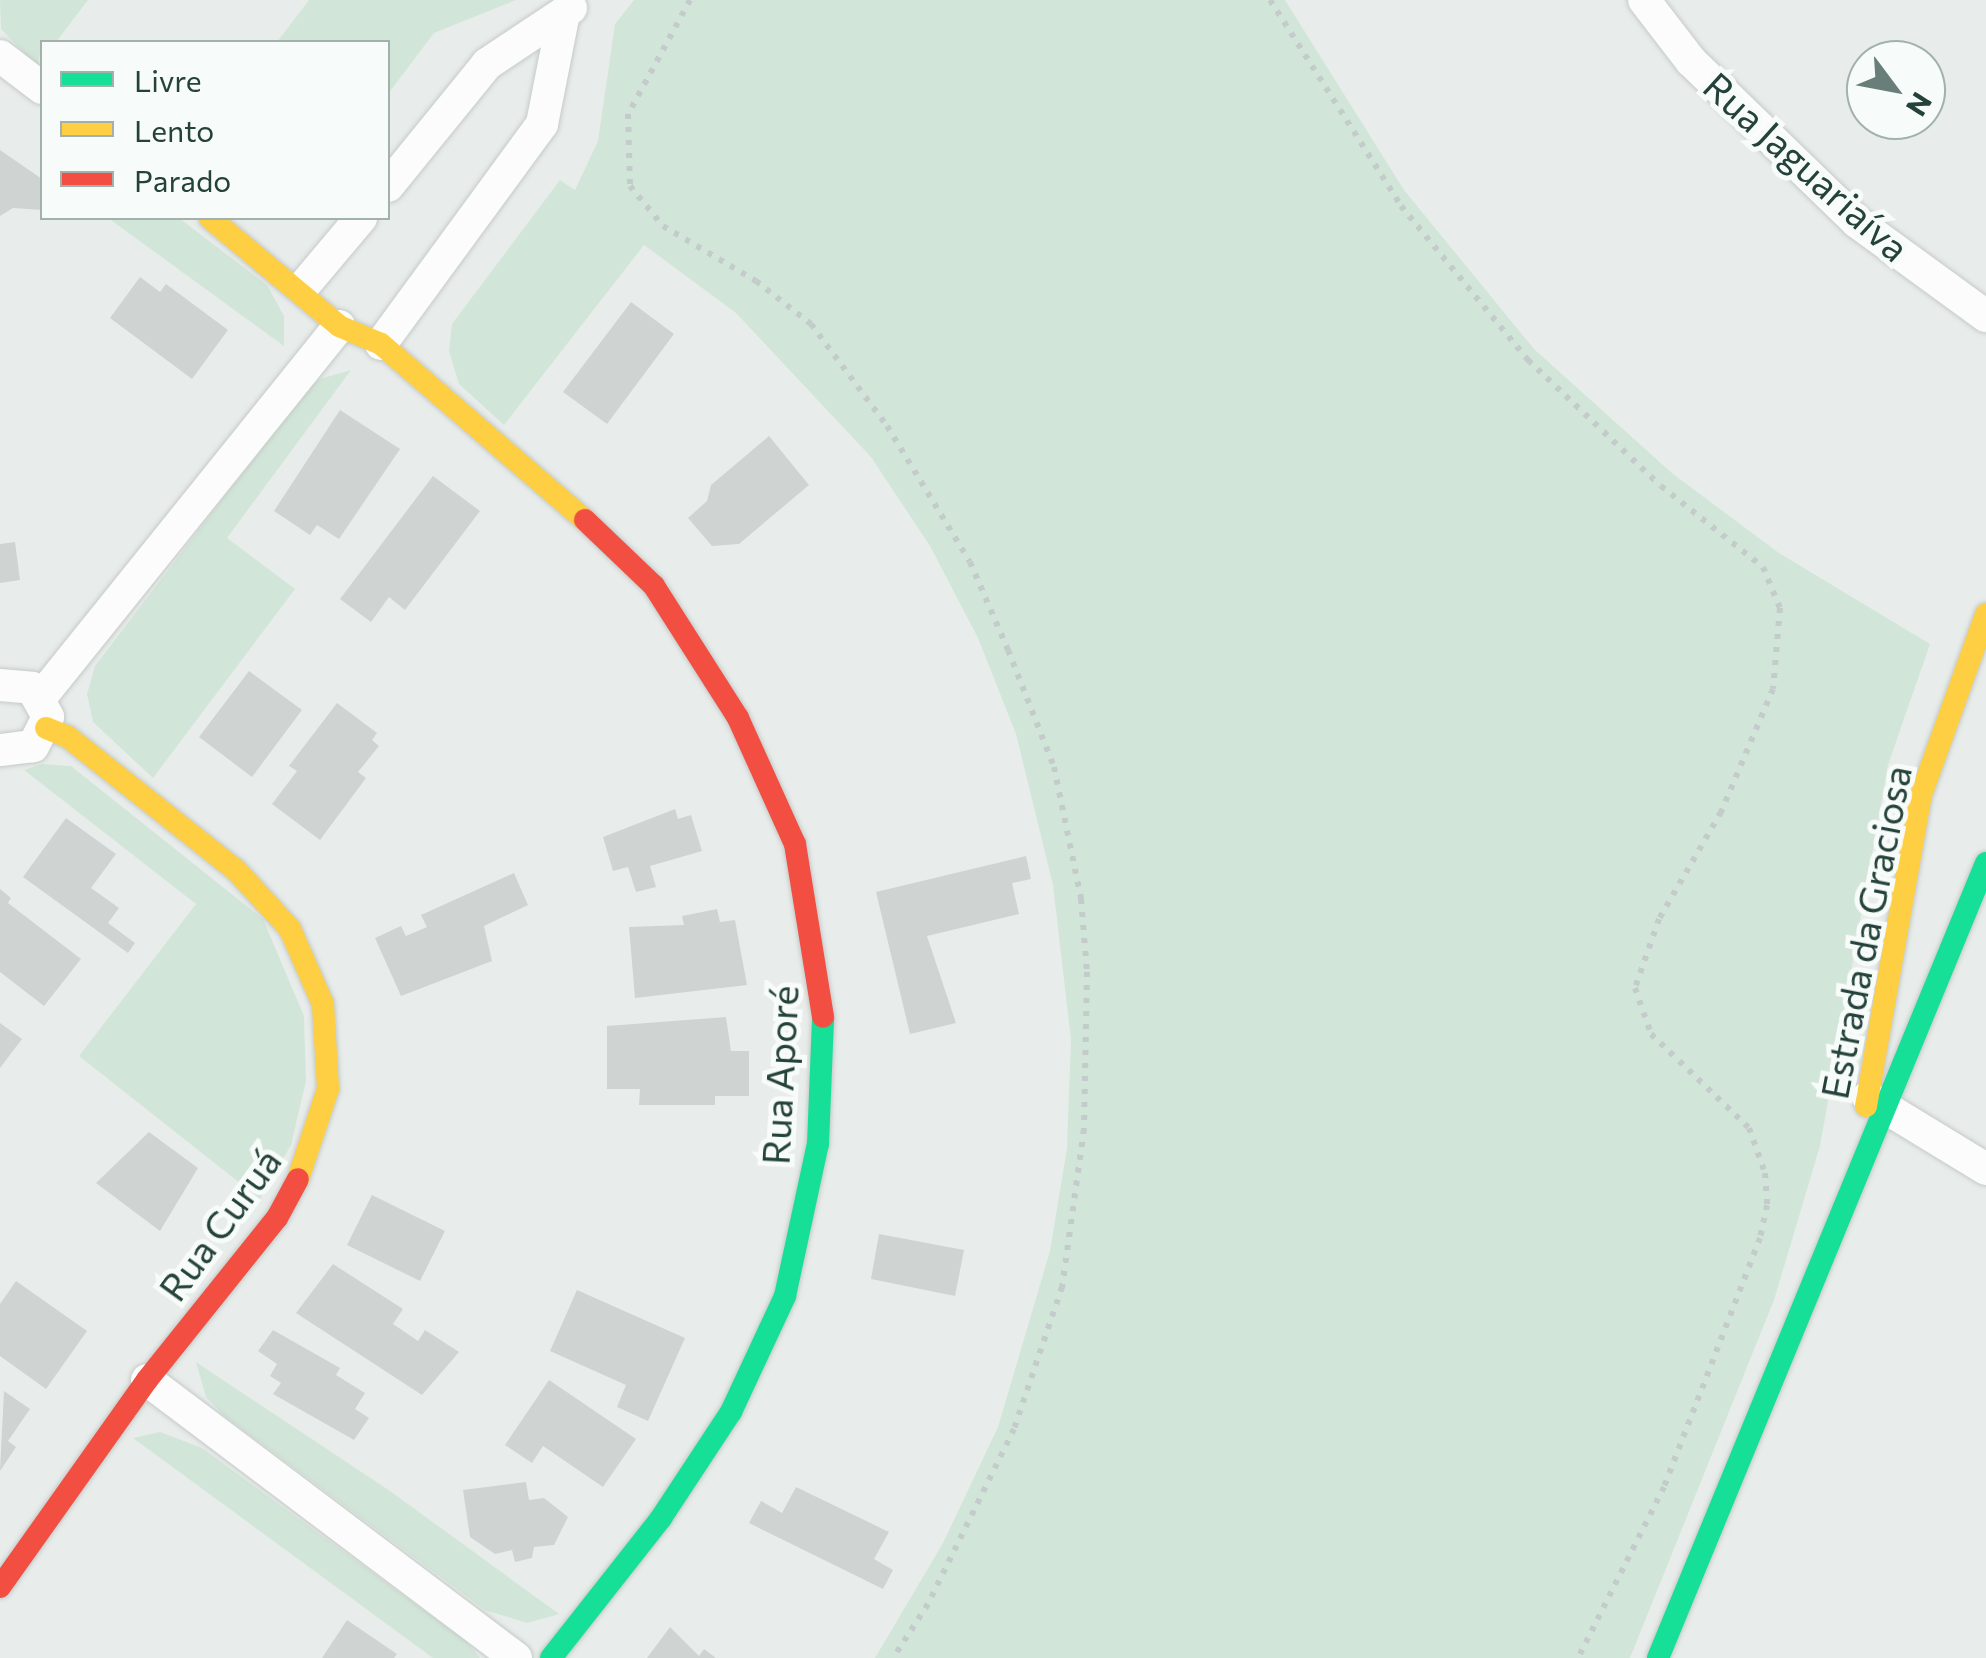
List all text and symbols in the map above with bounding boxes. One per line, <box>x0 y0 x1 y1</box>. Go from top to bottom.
legend <box>40 40 390 220</box>
north arrow <box>1846 40 1946 140</box>
text: Livre <box>134 61 202 98</box>
street label: Rua Jaguariaíva <box>1695 62 1919 270</box>
text: N <box>1900 87 1940 123</box>
text: Lento <box>134 111 214 148</box>
text: Parado <box>134 161 231 198</box>
street label: Estrada da Graciosa <box>1810 761 1920 1103</box>
street label: Rua Aporé <box>752 984 806 1166</box>
street label: Rua Curuá <box>149 1139 289 1309</box>

